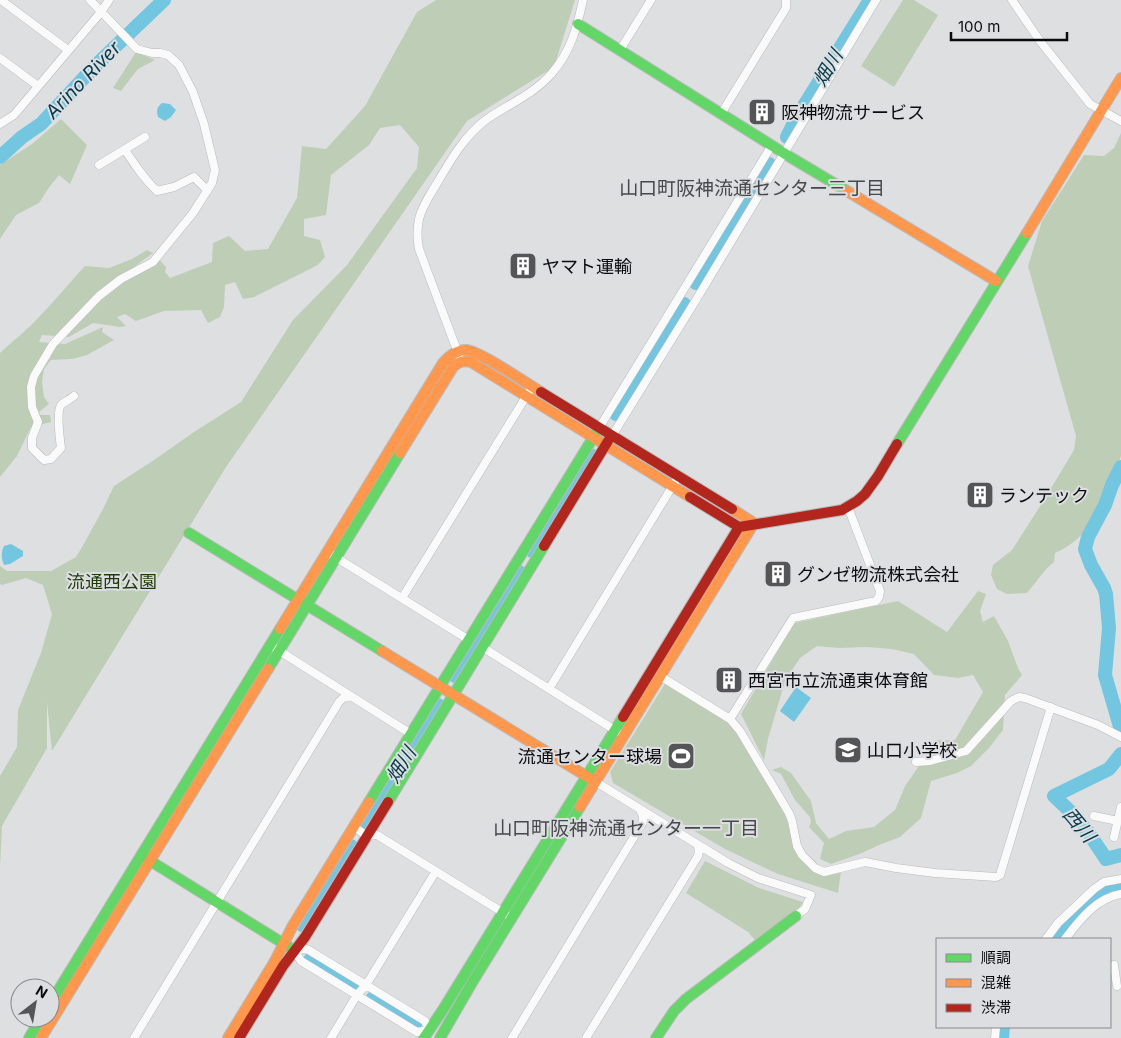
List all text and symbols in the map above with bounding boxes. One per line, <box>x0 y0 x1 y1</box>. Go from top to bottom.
scale bar <box>951 10 1067 42</box>
text: 100 m <box>958 17 1000 36</box>
water label: Arino River <box>40 36 126 124</box>
water label: 畑川 <box>808 44 849 90</box>
building icon: 阪神物流サービス <box>747 97 777 127</box>
place label: 阪神物流サービス <box>781 102 925 123</box>
district label: 山口町阪神流通センター三丁目 <box>619 177 885 200</box>
building icon: ヤマト運輸 <box>508 251 538 281</box>
place label: ヤマト運輸 <box>542 256 632 277</box>
building icon: ランテック <box>965 480 995 510</box>
place label: ランテック <box>999 485 1089 506</box>
building icon: グンゼ物流株式会社 <box>763 559 793 589</box>
place label: グンゼ物流株式会社 <box>797 564 959 585</box>
park label: 流通西公園 <box>67 571 157 592</box>
building icon: 西宮市立流通東体育館 <box>714 665 744 695</box>
place label: 西宮市立流通東体育館 <box>748 670 928 691</box>
school or university icon: 山口小学校 <box>833 735 863 765</box>
place label: 山口小学校 <box>867 740 957 761</box>
water label: 畑川 <box>381 741 422 787</box>
sports icon: 流通センター球場 <box>666 741 696 771</box>
place label: 流通センター球場 <box>518 746 662 767</box>
water label: 西川 <box>1058 803 1101 848</box>
district label: 山口町阪神流通センター一丁目 <box>493 817 759 840</box>
legend <box>936 938 1111 1028</box>
text: 順調 <box>981 948 1011 967</box>
text: 混雑 <box>981 973 1011 992</box>
north arrow <box>10 978 60 1028</box>
text: N <box>33 981 51 1001</box>
text: 渋滞 <box>981 998 1011 1017</box>

